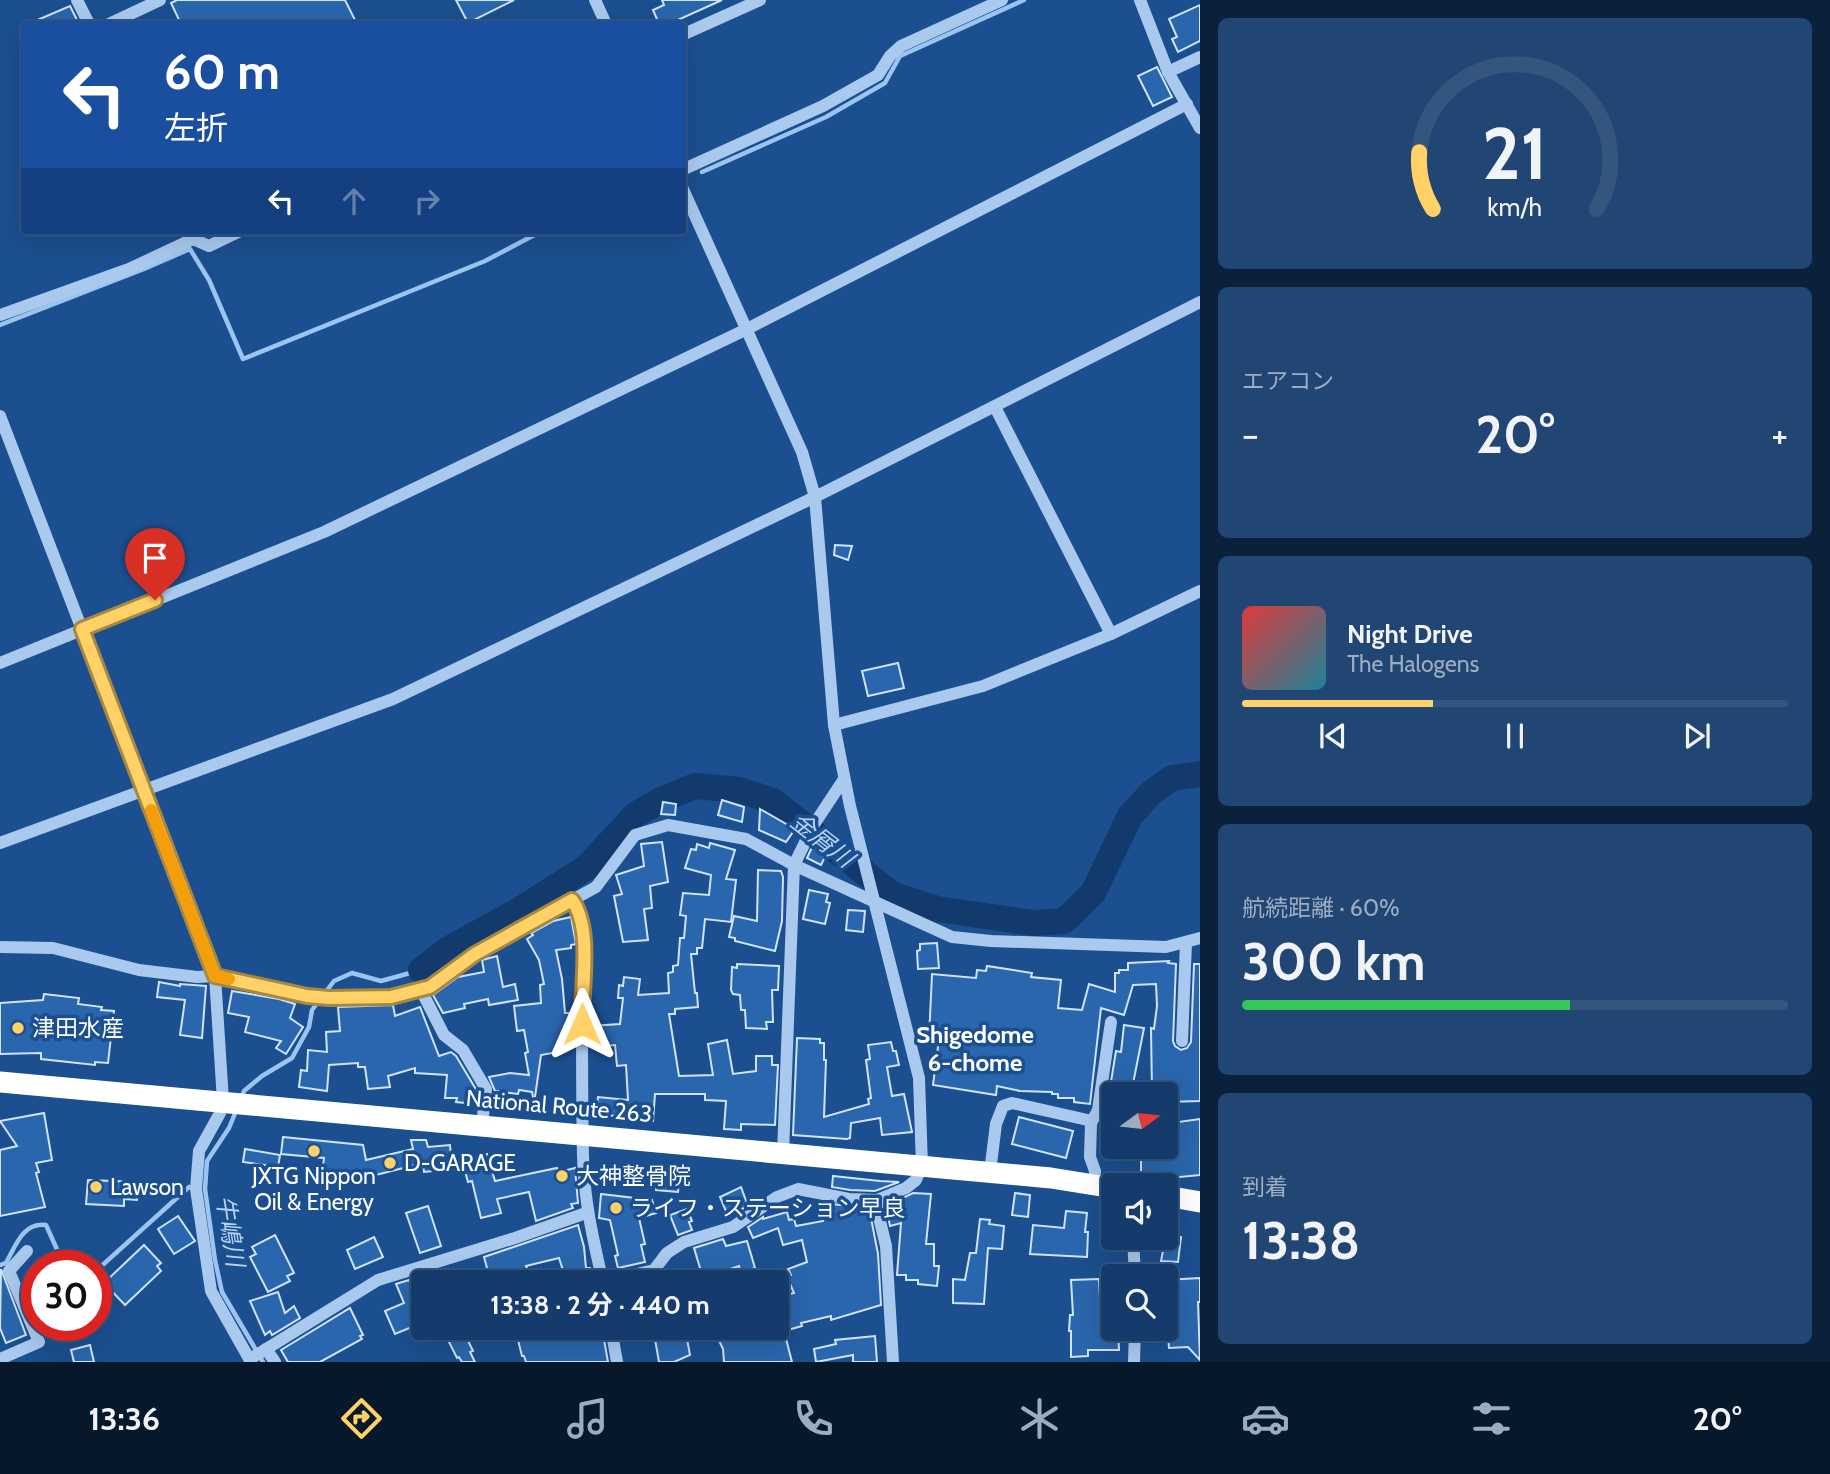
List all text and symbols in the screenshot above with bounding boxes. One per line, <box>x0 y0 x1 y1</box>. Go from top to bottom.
text: 60 m <box>164 42 280 101</box>
icon: left <box>49 49 140 140</box>
text: 左折 <box>164 108 228 147</box>
text: 21 <box>1482 110 1548 198</box>
icon: left <box>262 182 300 220</box>
icon: ahead <box>335 182 373 220</box>
icon: right <box>408 182 446 220</box>
text: km/h <box>1488 192 1542 222</box>
text: エアコン <box>1242 367 1334 395</box>
text: 20° <box>1475 403 1555 466</box>
text: − <box>1242 411 1259 458</box>
text: + <box>1771 411 1788 458</box>
pin <box>125 528 185 600</box>
icon: arrive <box>136 539 174 577</box>
text: Night Drive <box>1347 618 1473 650</box>
text: The Halogens <box>1347 650 1479 678</box>
icon: previous <box>1314 717 1352 755</box>
icon: pause <box>1496 717 1534 755</box>
icon: next <box>1678 717 1716 755</box>
water label: 金屑川 <box>785 806 862 875</box>
text: 航続距離 · 60% <box>1242 894 1400 922</box>
text: 300 km <box>1242 930 1426 993</box>
position arrow <box>545 987 619 1061</box>
place label: 津田水産 <box>32 1014 124 1042</box>
marker: 津田水産 <box>10 1020 26 1036</box>
district label: Shigedome 6-chome <box>916 1020 1034 1077</box>
north arrow <box>1101 1082 1178 1158</box>
map controls <box>1101 1082 1178 1341</box>
street label: National Route 263 <box>465 1084 653 1128</box>
marker: JXTG Nippon Oil & Energy <box>306 1143 322 1159</box>
place label: D-GARAGE <box>404 1149 516 1177</box>
marker: D-GARAGE <box>382 1155 398 1171</box>
place label: JXTG Nippon Oil & Energy <box>251 1162 376 1216</box>
place label: 大神整骨院 <box>576 1162 691 1190</box>
marker: 大神整骨院 <box>554 1168 570 1184</box>
place label: Lawson <box>110 1173 184 1201</box>
button: sound <box>1101 1173 1178 1250</box>
text: 到着 <box>1242 1173 1288 1201</box>
marker: Lawson <box>88 1179 104 1195</box>
water label: 牛嶋川 <box>211 1193 251 1272</box>
place label: ライフ・ステーション早良 <box>630 1194 906 1222</box>
marker: ライフ・ステーション早良 <box>608 1200 624 1216</box>
text: 13:38 <box>1242 1209 1360 1272</box>
speed limit sign: 30 <box>21 1250 112 1341</box>
button: search <box>1101 1264 1178 1341</box>
text: 13:38 · 2 分 · 440 m <box>490 1289 710 1321</box>
icon: directions <box>337 1394 386 1443</box>
icon: music <box>563 1394 612 1443</box>
icon: phone <box>789 1394 838 1443</box>
icon: climate <box>1015 1394 1064 1443</box>
icon: car <box>1241 1394 1290 1443</box>
icon: filters <box>1467 1394 1516 1443</box>
text: 13:36 <box>88 1399 160 1438</box>
text: 20° <box>1693 1399 1741 1438</box>

